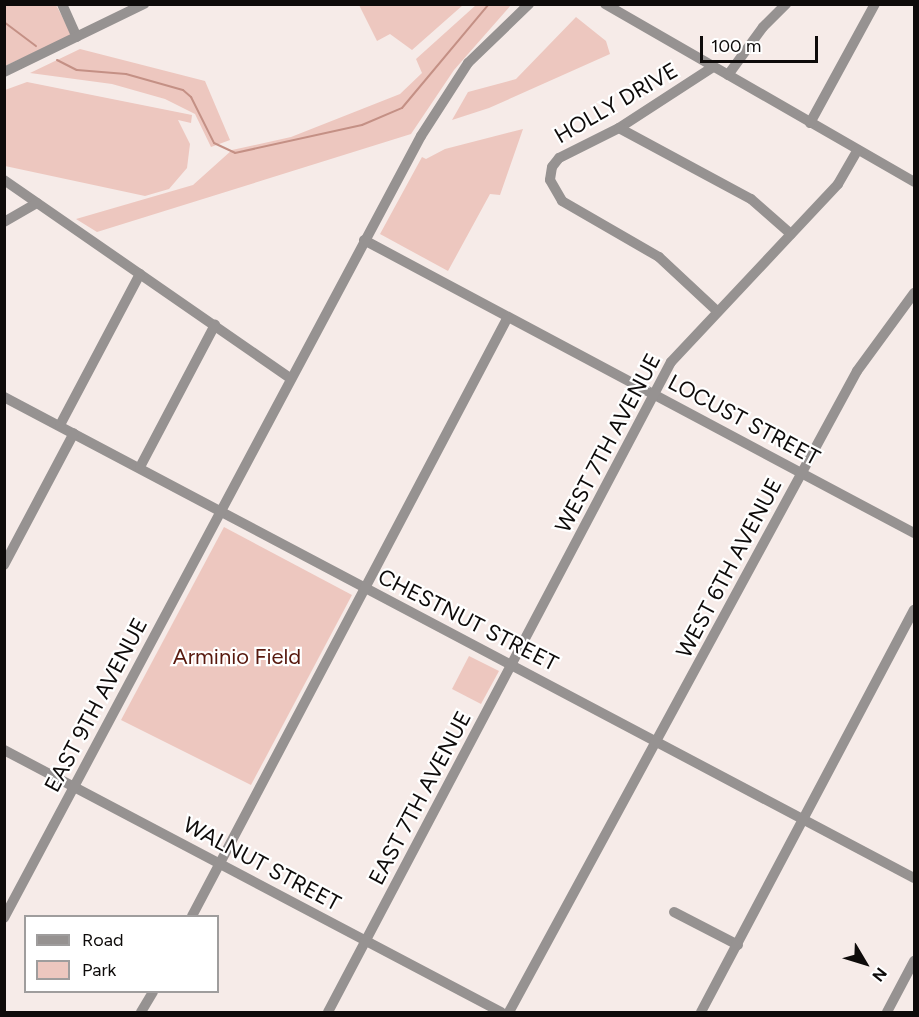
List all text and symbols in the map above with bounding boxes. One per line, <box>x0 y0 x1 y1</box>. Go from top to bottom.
scale bar <box>703 24 822 62</box>
text: 100 m <box>711 35 761 57</box>
street label: HOLLY DRIVE <box>550 57 682 149</box>
street label: WEST 7TH AVENUE <box>550 349 666 537</box>
street label: LOCUST STREET <box>664 369 824 471</box>
street label: WEST 6TH AVENUE <box>670 474 788 662</box>
street label: CHESTNUT STREET <box>374 563 562 677</box>
street label: EAST 9TH AVENUE <box>39 613 153 797</box>
park label: Arminio Field <box>173 644 301 670</box>
street label: EAST 7TH AVENUE <box>363 707 477 889</box>
street label: WALNUT STREET <box>179 811 345 917</box>
legend <box>24 915 219 993</box>
text: Road <box>82 929 123 951</box>
north arrow <box>835 933 895 993</box>
text: Park <box>82 959 116 981</box>
text: N <box>868 964 891 985</box>

